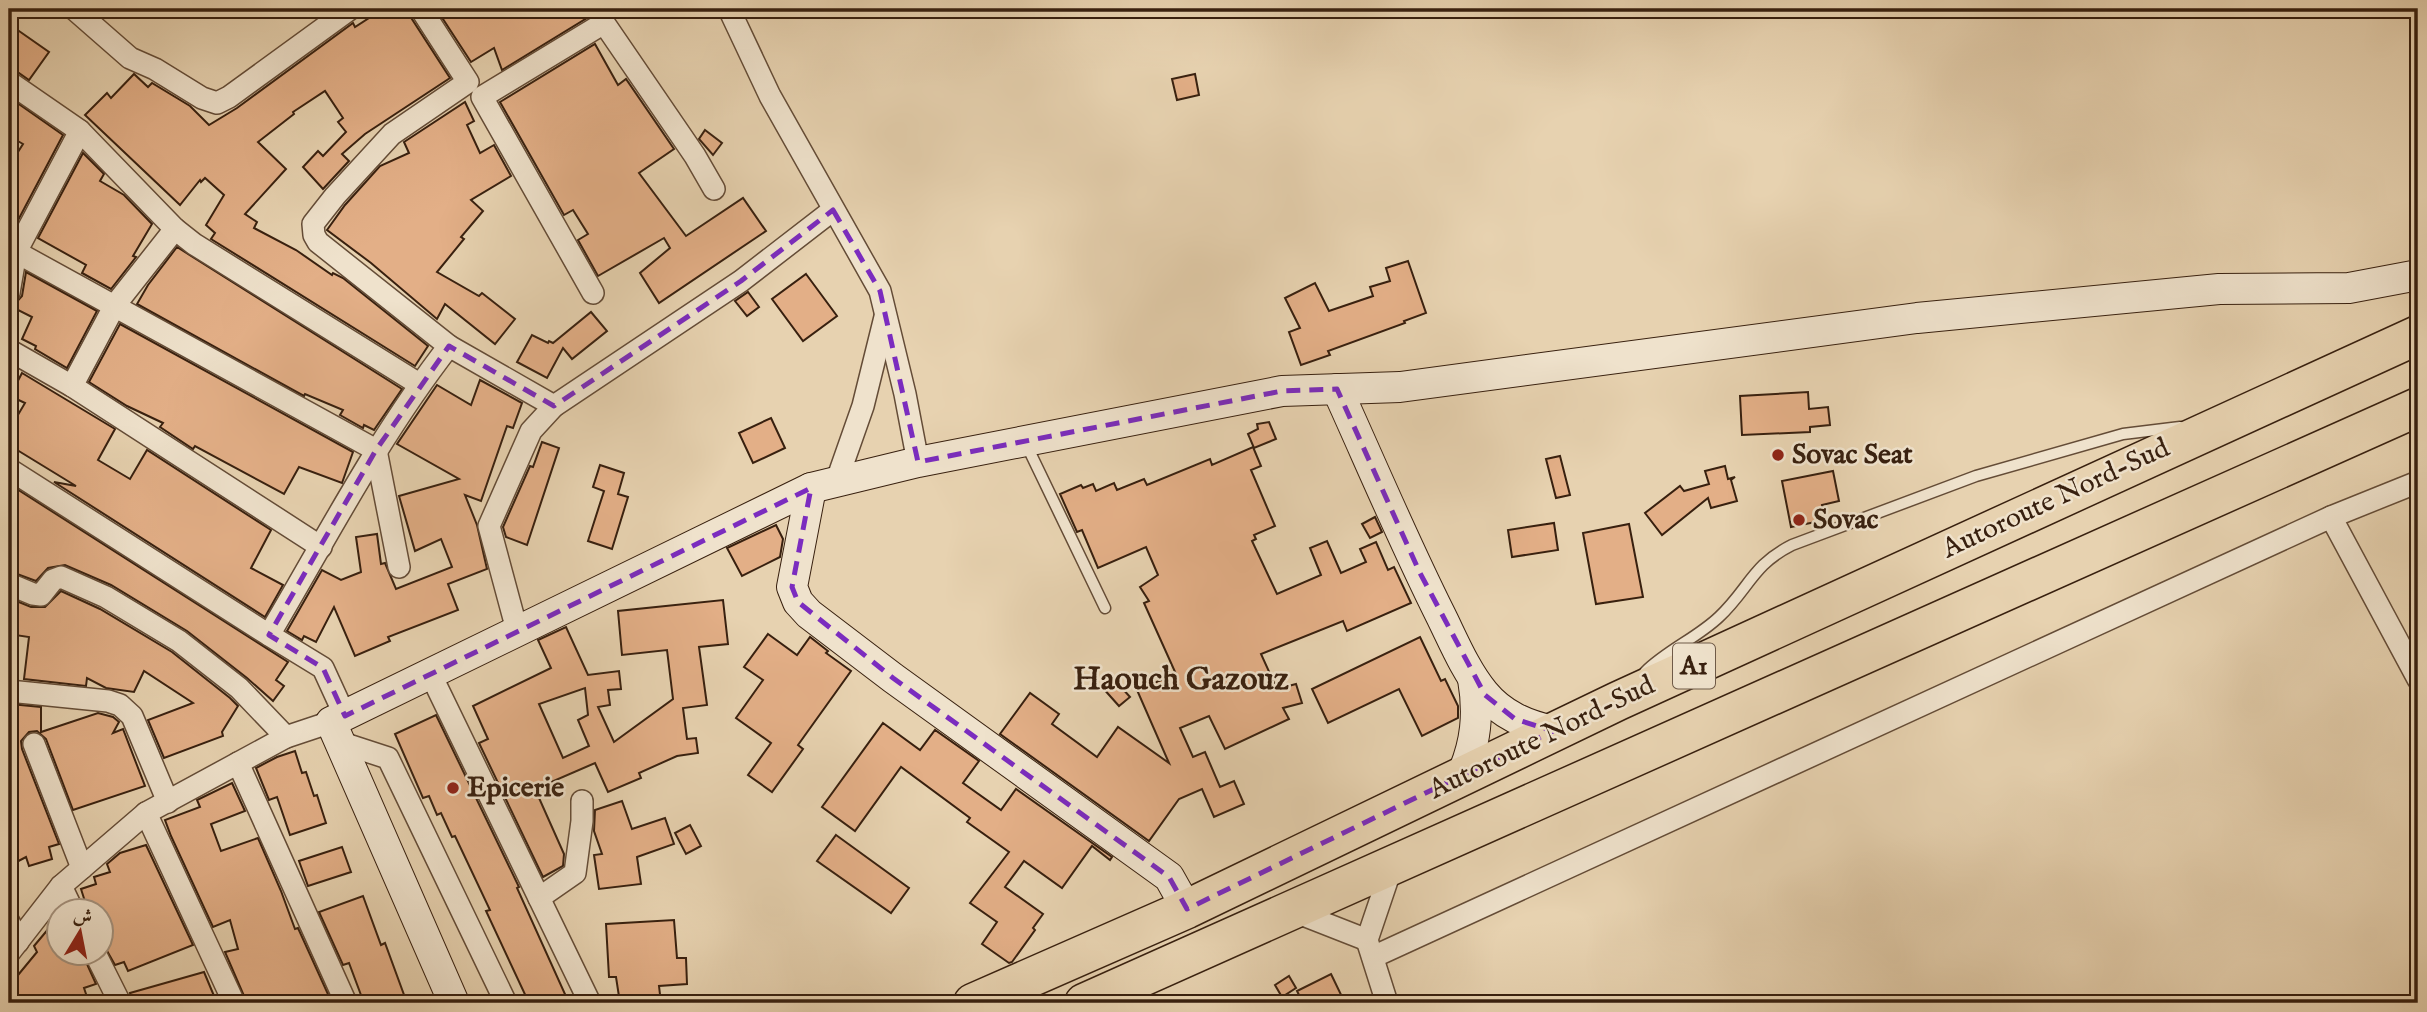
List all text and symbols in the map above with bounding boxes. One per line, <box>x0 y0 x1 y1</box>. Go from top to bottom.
street label: Autoroute Nord-Sud <box>1936 431 2175 567</box>
place label: Sovac Seat <box>1792 438 1913 473</box>
marker: Sovac Seat <box>1770 447 1786 463</box>
place label: Sovac <box>1813 503 1879 538</box>
marker: Sovac <box>1791 512 1807 528</box>
road number: A1 <box>1673 644 1715 688</box>
district label: Haouch Gazouz <box>1073 660 1289 701</box>
street label: Autoroute Nord-Sud <box>1423 668 1661 808</box>
place label: Epicerie <box>467 771 564 806</box>
marker: Epicerie <box>445 780 461 796</box>
north arrow <box>46 897 116 967</box>
text: ش <box>71 904 94 931</box>

